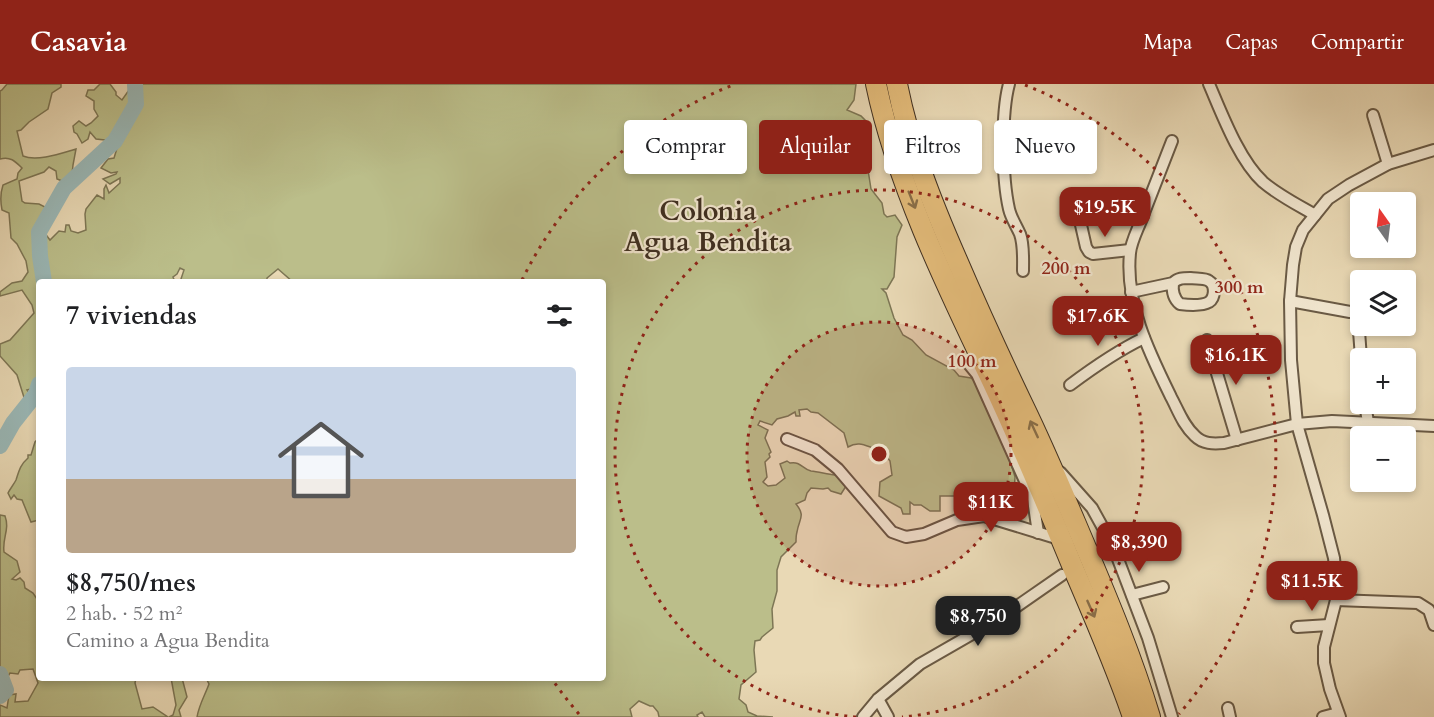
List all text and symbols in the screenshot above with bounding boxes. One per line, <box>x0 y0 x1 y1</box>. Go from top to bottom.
text: Casavia <box>30 23 127 61</box>
text: Mapa <box>1143 28 1192 57</box>
text: Capas <box>1225 28 1278 57</box>
text: Compartir <box>1311 28 1404 57</box>
chip: Comprar <box>624 120 747 174</box>
chip: Alquilar <box>759 120 872 174</box>
chip: Filtros <box>884 120 982 174</box>
chip: Nuevo <box>994 120 1097 174</box>
pin: $19.5K <box>1056 187 1154 238</box>
one-way arrow <box>907 190 918 209</box>
north arrow <box>1350 192 1416 258</box>
map controls <box>1350 192 1416 492</box>
district label: Colonia Agua Bendita <box>624 193 793 261</box>
text: $19.5K <box>1074 193 1136 220</box>
text: 200 m <box>1041 256 1091 281</box>
button: layers <box>1350 270 1416 336</box>
text: 300 m <box>1214 275 1264 300</box>
pin: $17.6K <box>1049 296 1147 347</box>
text: 7 viviendas <box>66 298 197 333</box>
icon: filters <box>543 299 576 332</box>
text: $17.6K <box>1067 302 1129 329</box>
pin: $16.1K <box>1187 335 1285 386</box>
text: $16.1K <box>1205 341 1267 368</box>
button: + <box>1350 348 1416 414</box>
text: 100 m <box>947 349 997 374</box>
icon: home <box>267 406 375 514</box>
one-way arrow <box>1028 420 1040 438</box>
button: − <box>1350 426 1416 492</box>
centre of rings <box>869 444 889 464</box>
pin: $11K <box>955 482 1027 533</box>
text: $11K <box>968 488 1014 515</box>
pin: $8,390 <box>1090 522 1188 573</box>
text: $8,390 <box>1110 528 1168 555</box>
pin: $11.5K <box>1263 561 1361 612</box>
text: $8,750/mes <box>66 565 196 600</box>
text: $11.5K <box>1281 567 1343 594</box>
pin: $8,750 <box>929 596 1027 647</box>
text: 2 hab. · 52 m² <box>66 600 182 627</box>
one-way arrow <box>1086 600 1098 618</box>
text: $8,750 <box>949 602 1007 629</box>
text: Camino a Agua Bendita <box>66 627 270 654</box>

